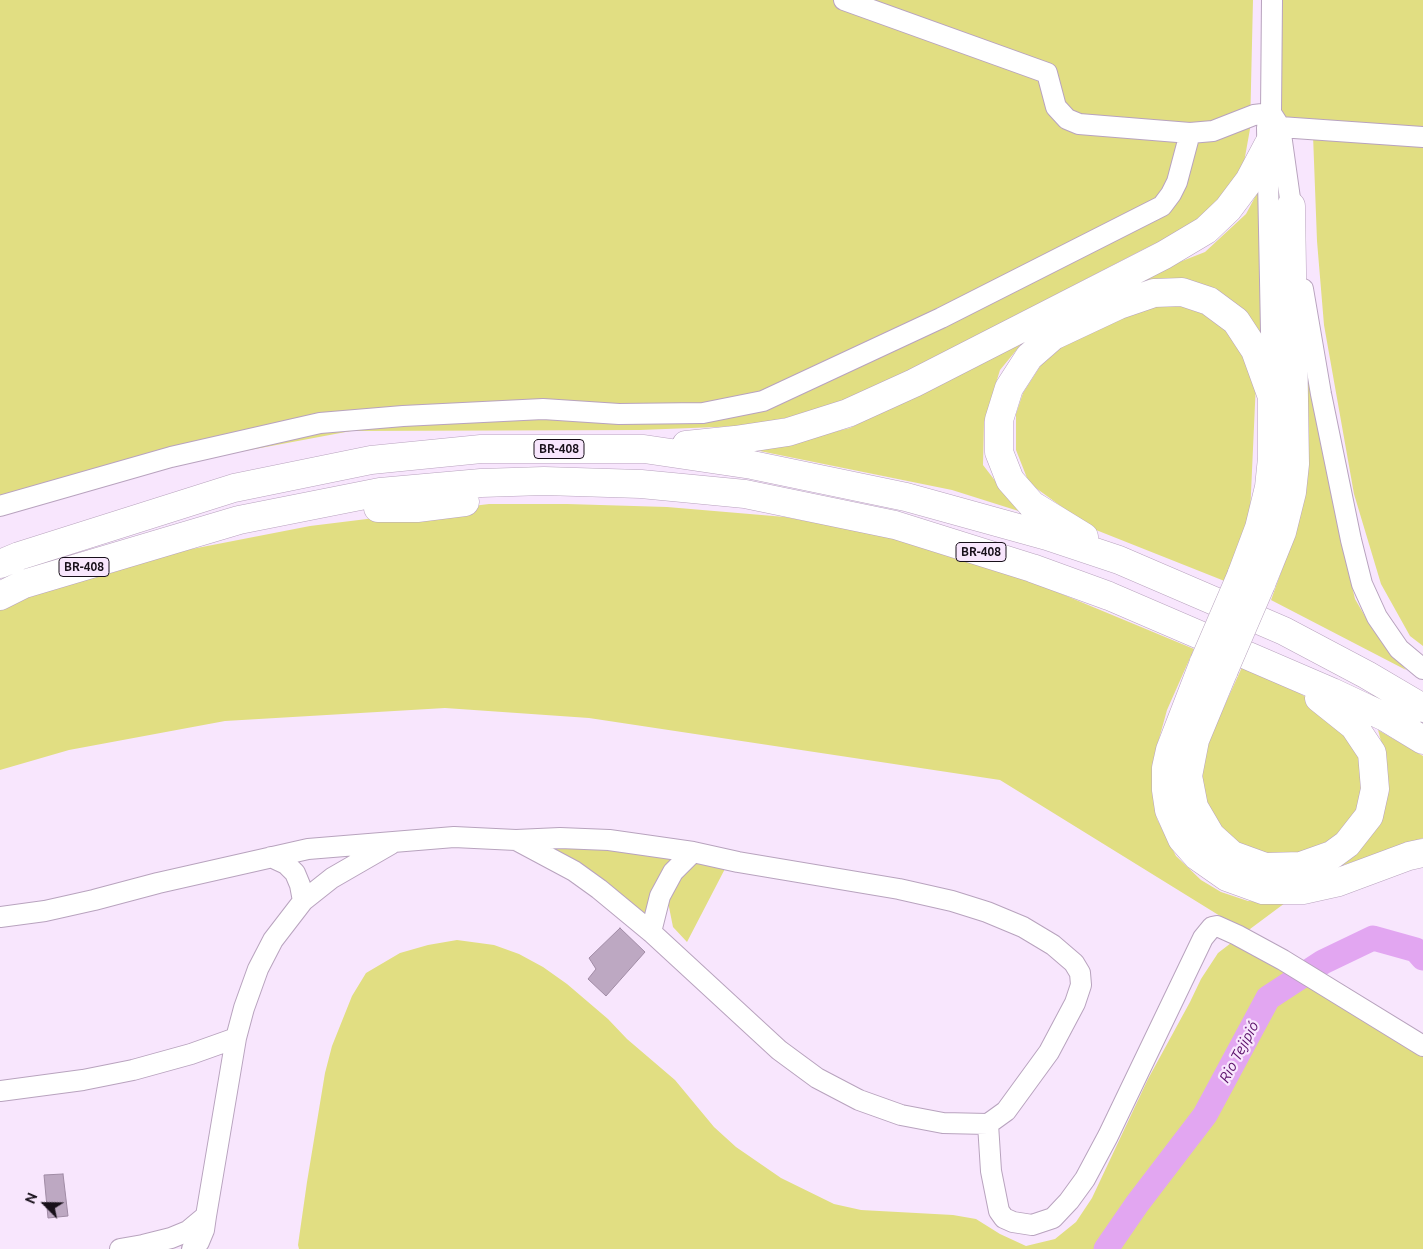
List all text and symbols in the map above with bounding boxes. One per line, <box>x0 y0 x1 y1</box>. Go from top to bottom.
road number: BR-408 <box>534 439 584 458</box>
road number: BR-408 <box>956 542 1006 562</box>
road number: BR-408 <box>59 558 109 576</box>
water label: Rio Tejipió <box>1215 1018 1263 1086</box>
north arrow <box>20 1179 70 1229</box>
text: N <box>22 1190 41 1206</box>

